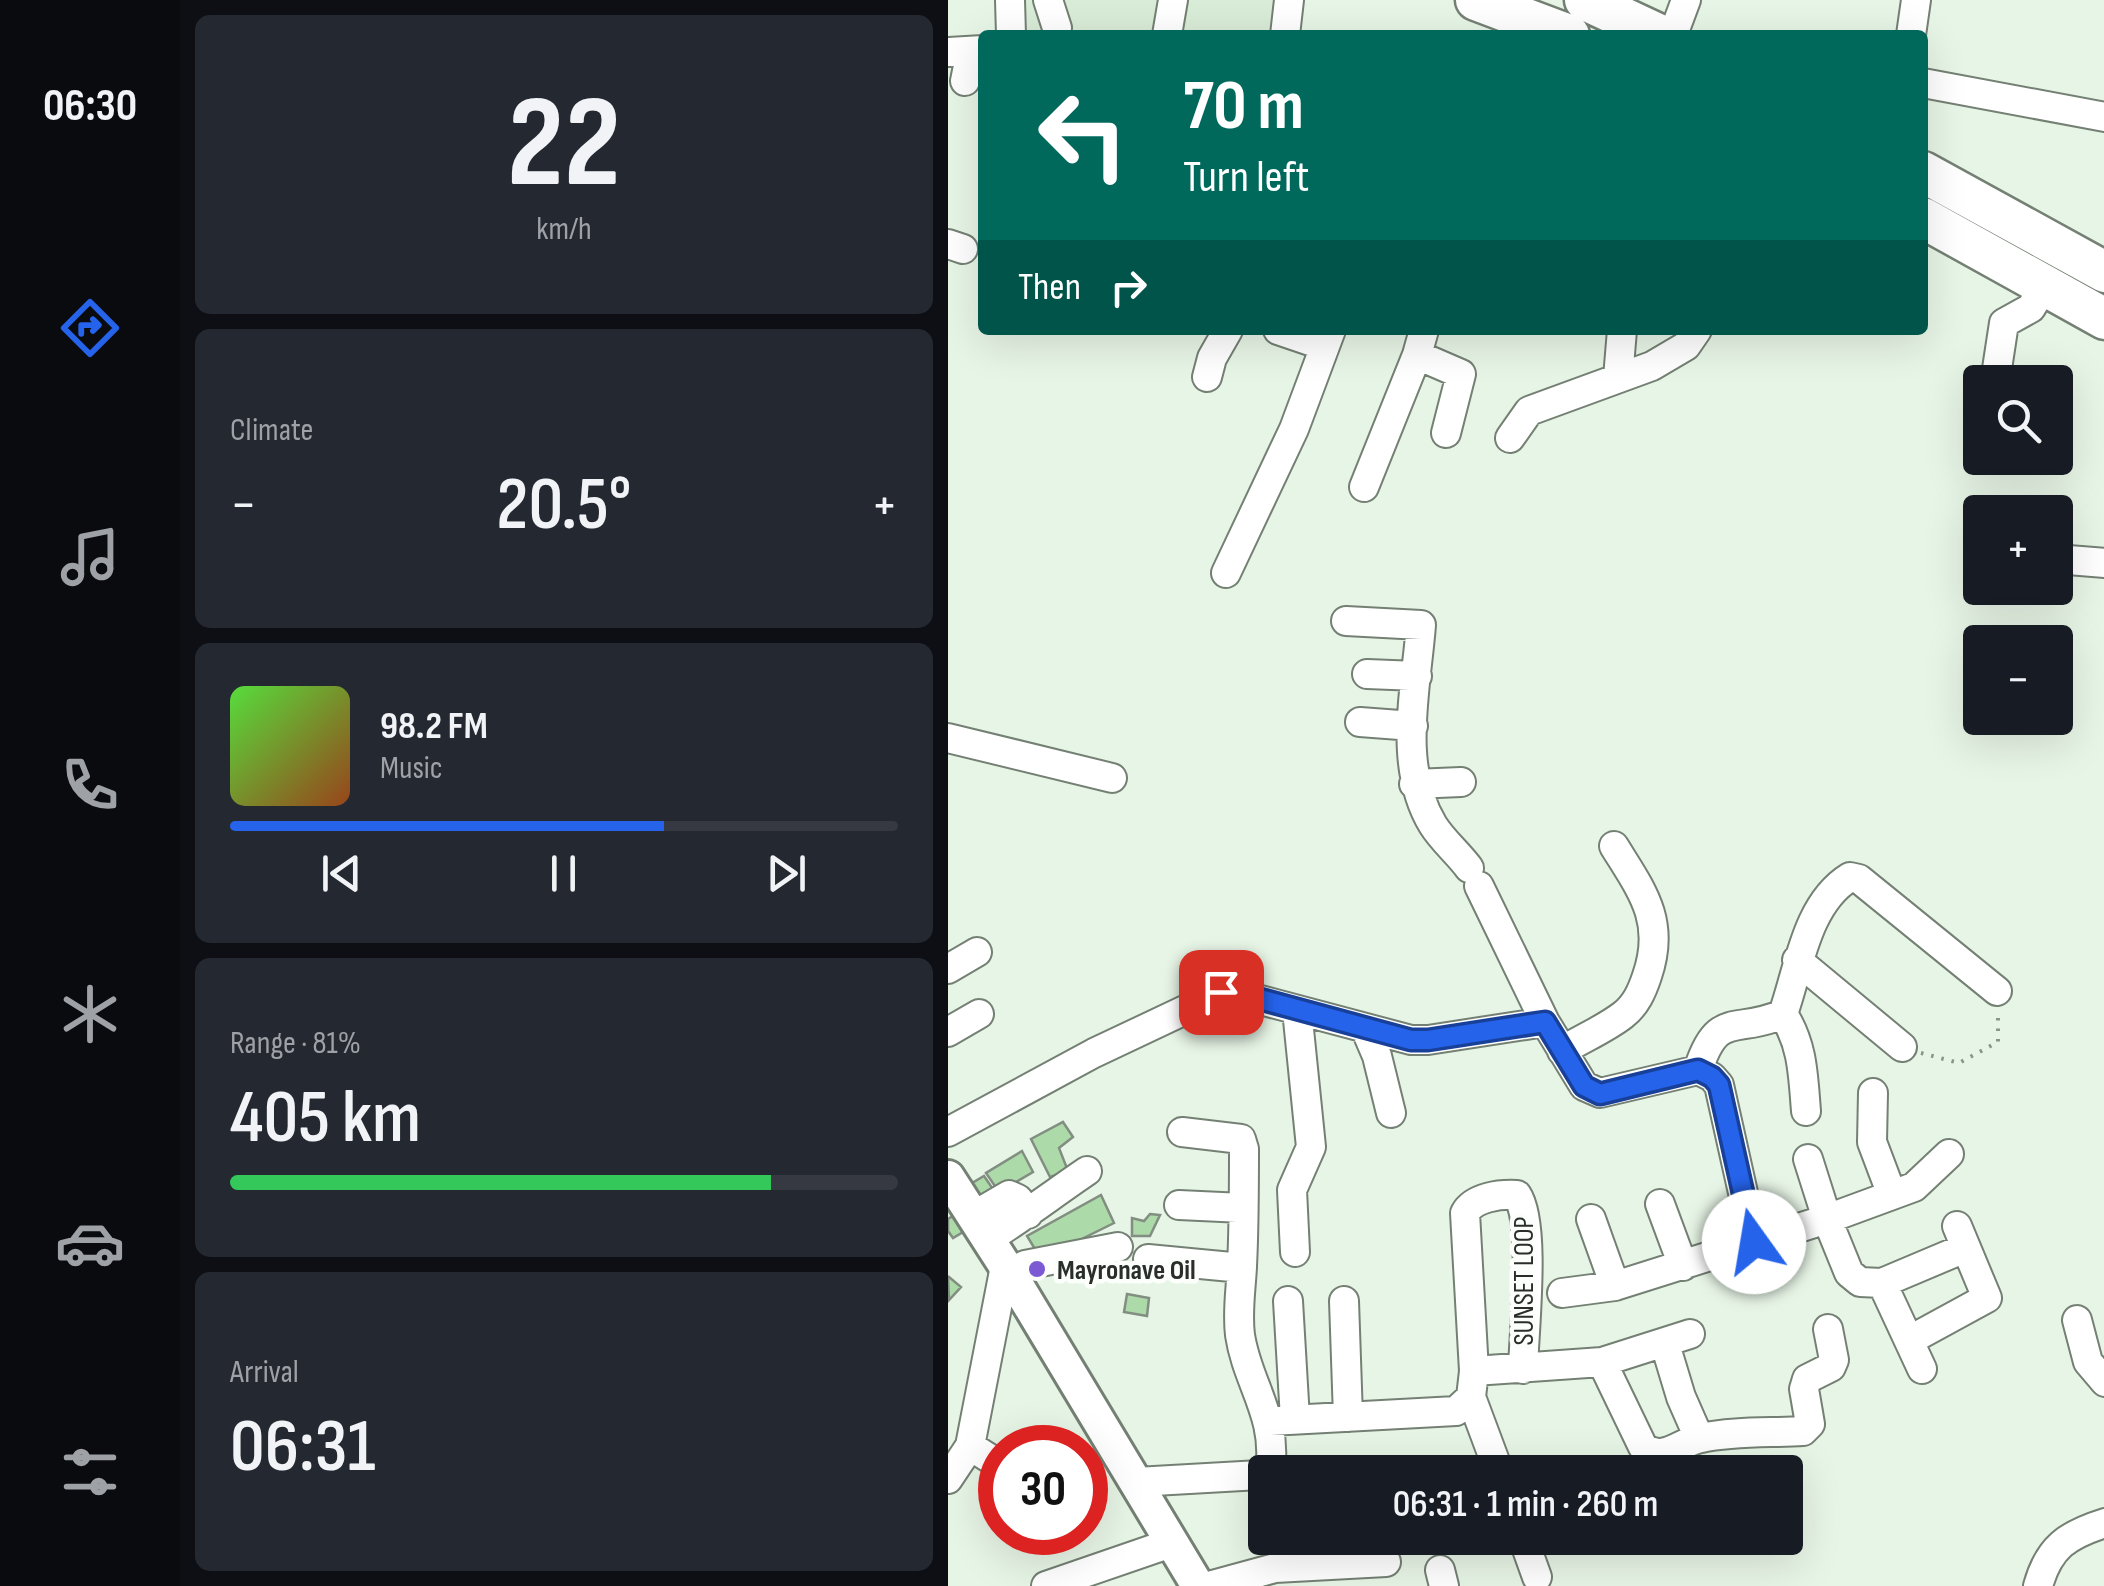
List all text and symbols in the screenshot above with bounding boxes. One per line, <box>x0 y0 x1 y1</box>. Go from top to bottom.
text: 70 m <box>1183 65 1304 149</box>
text: 22 <box>507 67 621 223</box>
icon: left <box>1018 70 1148 200</box>
text: 06:30 <box>43 79 137 134</box>
text: Turn left <box>1183 150 1309 205</box>
text: km/h <box>536 210 592 249</box>
icon: right <box>1101 260 1156 315</box>
text: Then <box>1018 265 1081 310</box>
icon: directions <box>55 293 125 363</box>
map controls <box>1963 365 2073 735</box>
button: search <box>1963 365 2073 475</box>
text: Climate <box>230 411 313 450</box>
text: 20.5° <box>496 460 632 551</box>
text: − <box>230 472 257 539</box>
text: + <box>871 472 898 539</box>
button: + <box>1963 495 2073 605</box>
icon: music <box>55 522 125 592</box>
button: − <box>1963 625 2073 735</box>
text: 98.2 FM <box>380 704 488 749</box>
text: Music <box>380 749 443 788</box>
icon: phone <box>55 750 125 820</box>
icon: previous <box>314 846 369 901</box>
icon: pause <box>536 846 591 901</box>
icon: next <box>759 846 814 901</box>
pin <box>1179 950 1264 1035</box>
icon: arrive <box>1194 965 1249 1020</box>
icon: climate <box>55 979 125 1049</box>
text: Range · 81% <box>230 1024 361 1063</box>
text: 405 km <box>230 1073 421 1164</box>
position arrow <box>1702 1190 1806 1294</box>
icon: car <box>55 1208 125 1278</box>
street label: SUNSET LOOP <box>1508 1217 1541 1345</box>
place label: Mayronave Oil <box>1057 1254 1196 1287</box>
marker: Mayronave Oil <box>1026 1258 1048 1280</box>
text: Arrival <box>230 1353 299 1392</box>
text: 06:31 <box>230 1402 375 1493</box>
speed limit sign: 30 <box>978 1425 1108 1555</box>
icon: filters <box>55 1437 125 1507</box>
text: 06:31 · 1 min · 260 m <box>1393 1482 1658 1527</box>

